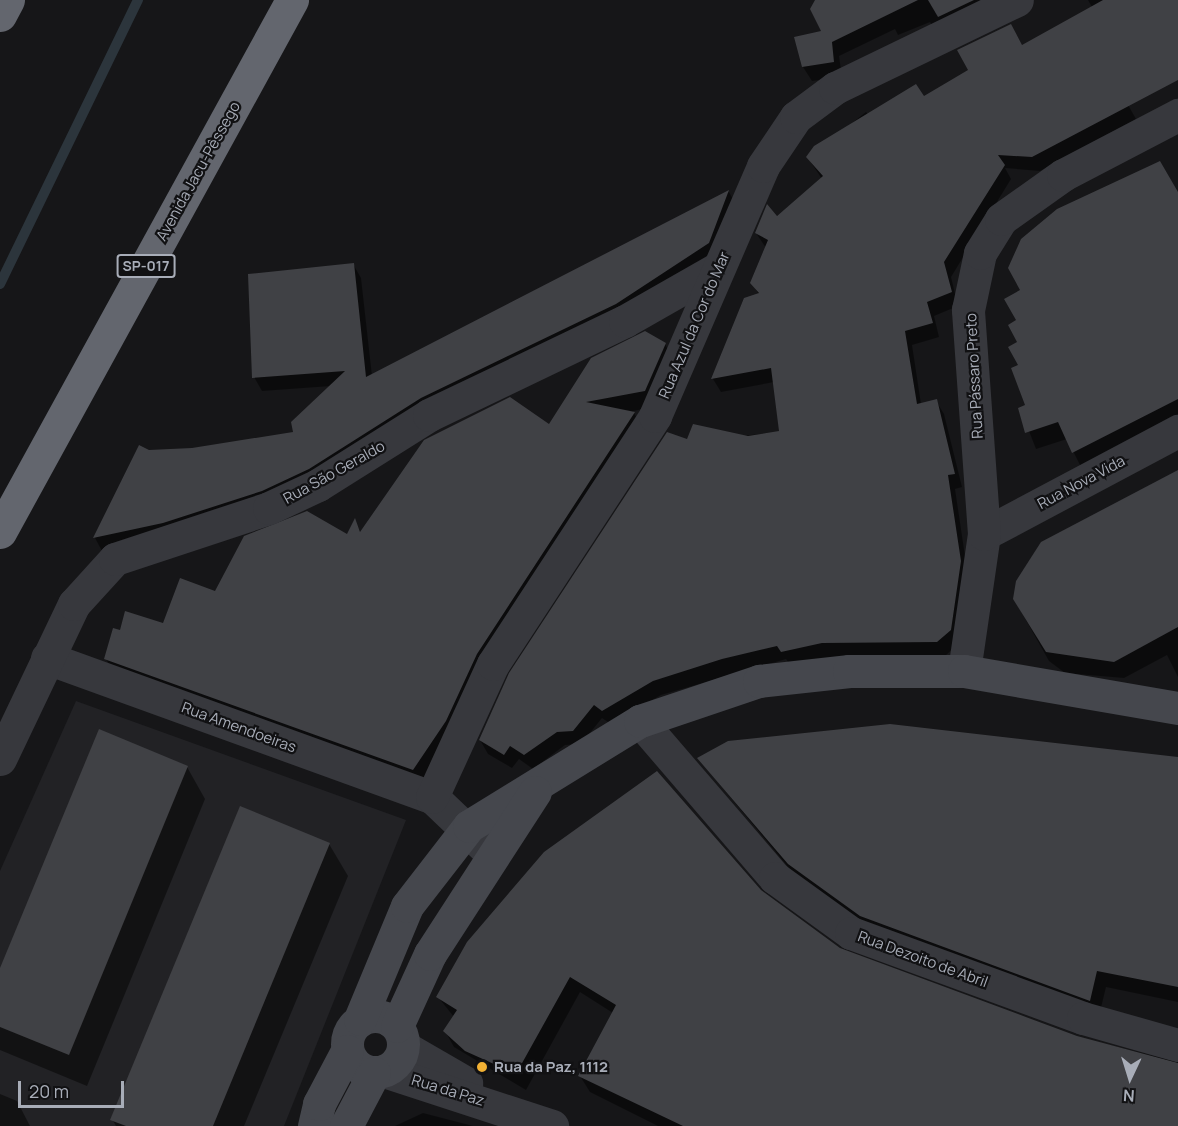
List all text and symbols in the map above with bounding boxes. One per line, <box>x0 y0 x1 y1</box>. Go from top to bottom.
street label: Avenida Jacu-Pêssego <box>152 98 244 244</box>
street label: Rua Azul da Cor do Mar <box>655 249 733 401</box>
road number: SP-017 <box>116 255 176 277</box>
street label: Rua Pássaro Preto <box>962 313 986 439</box>
street label: Rua São Geraldo <box>280 437 388 507</box>
street label: Rua Nova Vida <box>1034 451 1128 513</box>
street label: Rua Amendoeiras <box>179 698 299 756</box>
street label: Rua Dezoito de Abril <box>855 927 991 991</box>
north arrow <box>1100 1048 1160 1108</box>
place label: Rua da Paz, 1112 <box>494 1058 608 1076</box>
marker: Rua da Paz, 1112 <box>475 1060 489 1074</box>
scale bar <box>21 1069 128 1107</box>
street label: Rua da Paz <box>410 1070 486 1110</box>
text: 20 m <box>29 1079 69 1103</box>
text: N <box>1122 1085 1135 1107</box>

